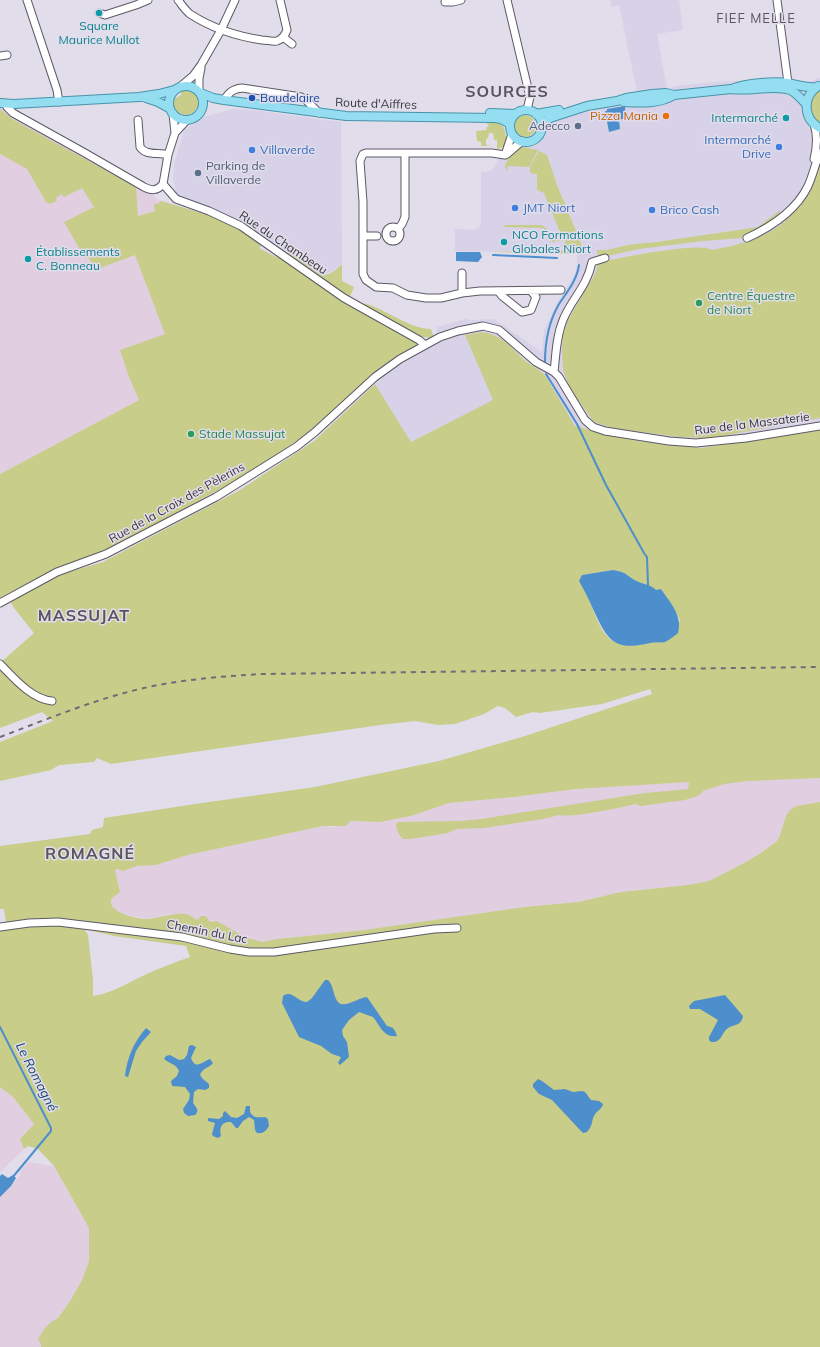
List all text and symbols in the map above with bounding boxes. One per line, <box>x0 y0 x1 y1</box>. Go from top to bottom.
marker: Square Maurice Mullot <box>94 8 104 18</box>
district label: FIEF MELLE <box>716 11 796 27</box>
place label: Square Maurice Mullot <box>58 19 140 47</box>
district label: SOURCES <box>465 82 549 102</box>
place label: Baudelaire <box>260 91 320 105</box>
marker: Baudelaire <box>247 93 257 103</box>
street label: Route d'Aiffres <box>335 95 417 113</box>
place label: Pizza Mania <box>590 109 658 123</box>
marker: Pizza Mania <box>661 111 671 121</box>
place label: Intermarché <box>711 111 778 125</box>
marker: Intermarché <box>781 113 791 123</box>
place label: Adecco <box>529 119 570 133</box>
marker: Adecco <box>573 121 583 131</box>
place label: Intermarché Drive <box>704 133 771 161</box>
marker: Intermarché Drive <box>774 142 784 152</box>
place label: Villaverde <box>260 143 315 157</box>
marker: Villaverde <box>247 145 257 155</box>
place label: Parking de Villaverde <box>206 159 265 187</box>
marker: Parking de Villaverde <box>193 168 203 178</box>
place label: JMT Niort <box>523 201 575 215</box>
marker: JMT Niort <box>510 203 520 213</box>
place label: Brico Cash <box>660 203 719 217</box>
marker: Brico Cash <box>647 205 657 215</box>
street label: Rue du Chambeau <box>236 208 330 278</box>
place label: NCO Formations Globales Niort <box>512 228 604 256</box>
marker: NCO Formations Globales Niort <box>499 237 509 247</box>
place label: Établissements C. Bonneau <box>36 245 120 273</box>
marker: Établissements C. Bonneau <box>23 254 33 264</box>
place label: Centre Équestre de Niort <box>707 289 795 317</box>
marker: Centre Équestre de Niort <box>694 298 704 308</box>
street label: Rue de la Massaterie <box>694 410 810 438</box>
place label: Stade Massujat <box>199 427 285 441</box>
marker: Stade Massujat <box>186 429 196 439</box>
street label: Rue de la Croix des Pèlerins <box>107 460 247 546</box>
district label: MASSUJAT <box>38 606 130 626</box>
district label: ROMAGNÉ <box>45 844 135 864</box>
street label: Chemin du Lac <box>165 917 249 947</box>
water label: Le Romagné <box>12 1040 60 1114</box>

